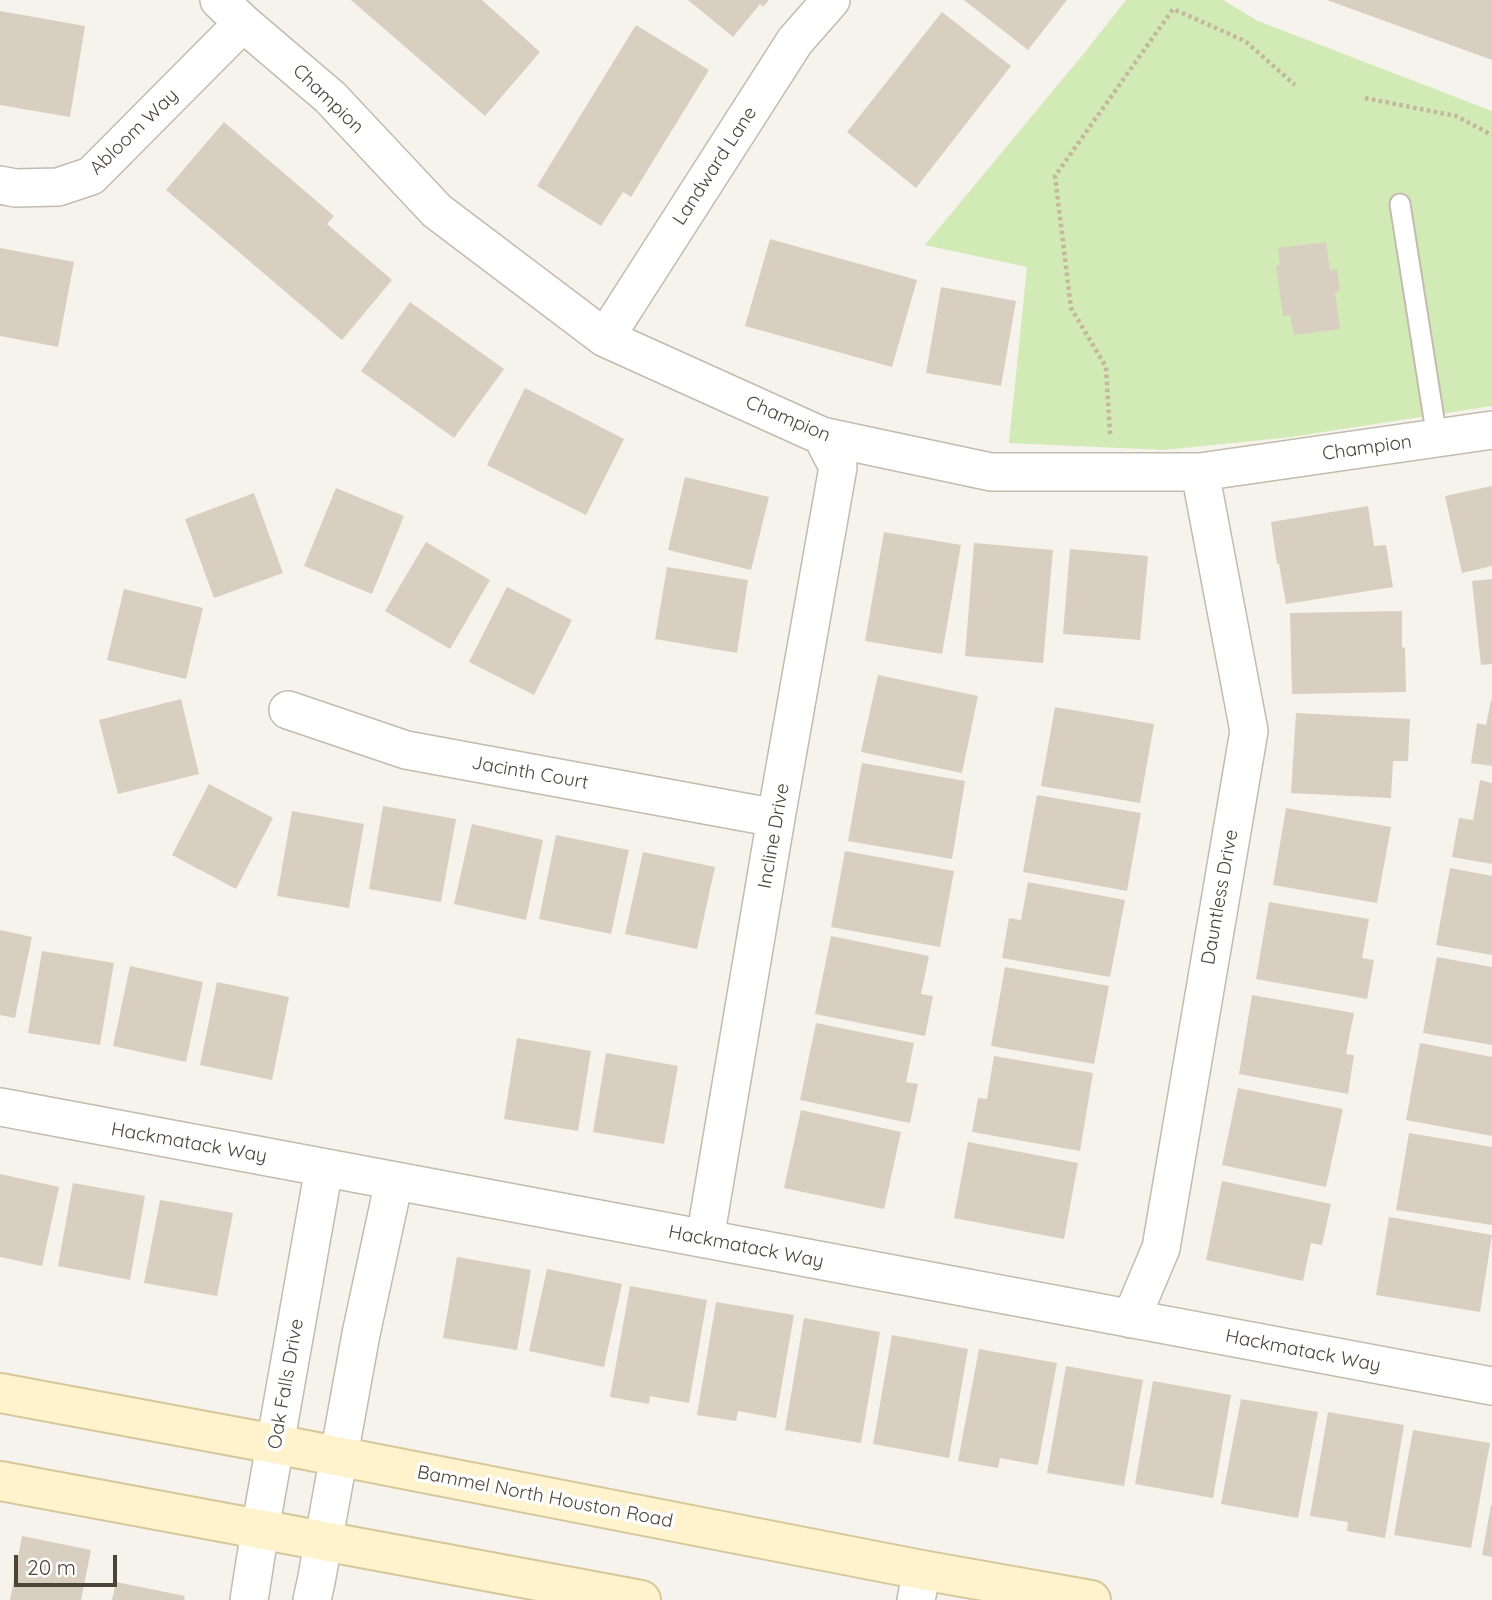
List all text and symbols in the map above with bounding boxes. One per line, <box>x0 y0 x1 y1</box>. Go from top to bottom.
street label: Champion <box>288 60 368 138</box>
street label: Abloom Way <box>85 84 183 180</box>
street label: Landward Lane <box>668 102 762 230</box>
street label: Champion <box>742 391 834 447</box>
street label: Champion <box>1321 430 1413 466</box>
street label: Jacinth Court <box>470 752 590 794</box>
street label: Incline Drive <box>754 782 794 890</box>
street label: Dauntless Drive <box>1197 828 1243 966</box>
street label: Hackmatack Way <box>109 1118 269 1168</box>
street label: Hackmatack Way <box>666 1221 826 1273</box>
street label: Oak Falls Drive <box>263 1317 309 1451</box>
street label: Hackmatack Way <box>1223 1325 1383 1377</box>
street label: Bammel North Houston Road <box>415 1461 675 1533</box>
scale bar <box>18 1540 121 1584</box>
text: 20 m <box>27 1554 76 1580</box>

